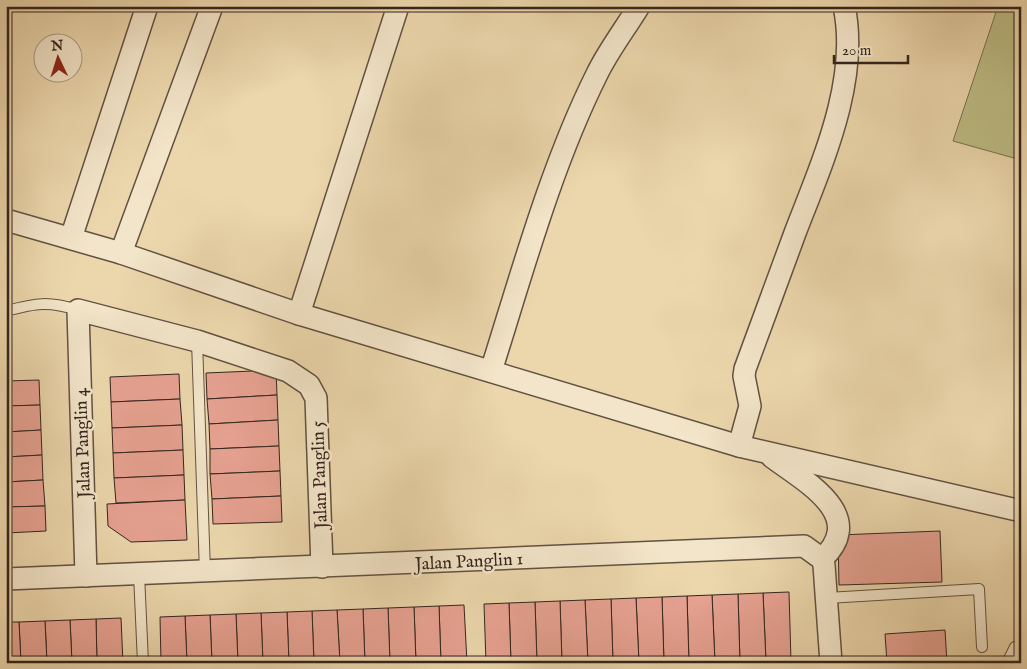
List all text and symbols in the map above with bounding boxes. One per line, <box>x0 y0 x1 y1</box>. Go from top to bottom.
north arrow <box>32 32 82 82</box>
scale bar <box>834 32 908 64</box>
text: N <box>49 37 64 55</box>
text: 20 m <box>842 41 872 60</box>
street label: Jalan Panglin 4 <box>70 387 97 501</box>
street label: Jalan Panglin 5 <box>307 420 334 531</box>
street label: Jalan Panglin 1 <box>412 548 524 577</box>

